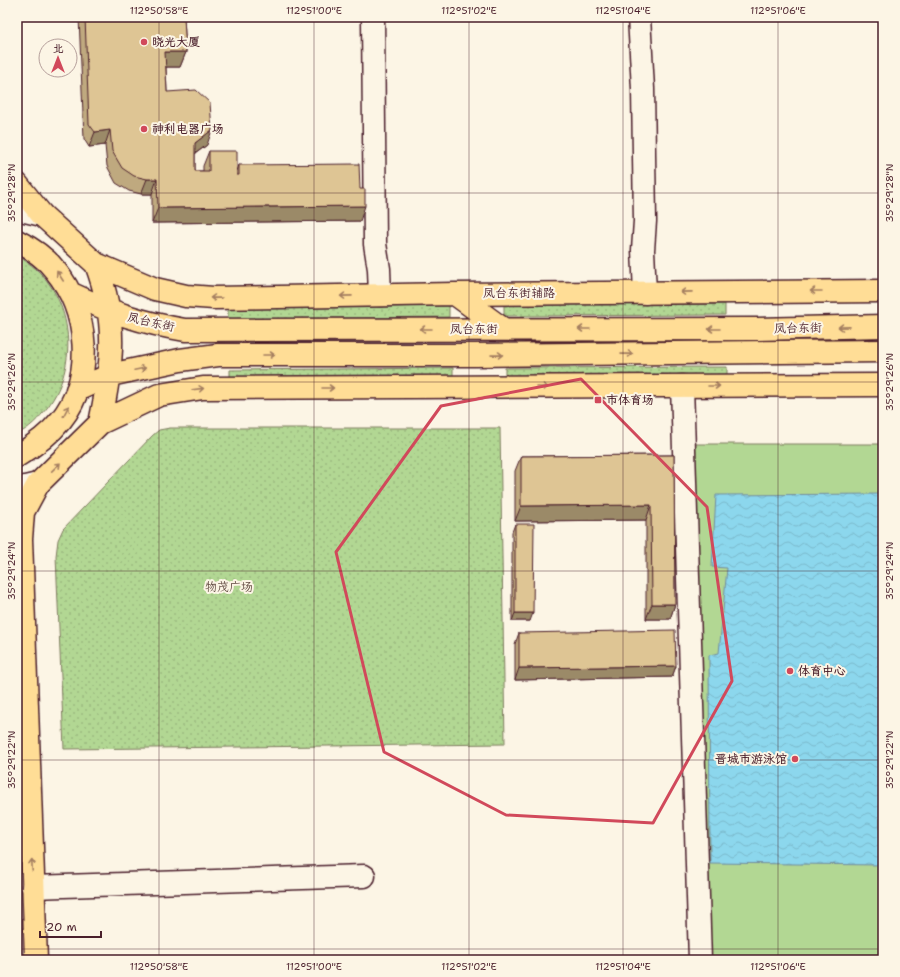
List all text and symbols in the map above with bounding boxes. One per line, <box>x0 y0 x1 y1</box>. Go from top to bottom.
text: 112°50'58"E <box>130 4 188 17</box>
text: 112°51'00"E <box>286 4 342 17</box>
text: 112°51'02"E <box>441 4 497 17</box>
text: 112°51'04"E <box>595 4 651 17</box>
text: 112°51'06"E <box>750 4 806 17</box>
place label: 晓光大厦 <box>152 34 200 50</box>
marker: 晓光大厦 <box>139 37 149 47</box>
north arrow <box>38 38 78 78</box>
text: 北 <box>53 41 64 56</box>
place label: 神利电器广场 <box>152 121 224 137</box>
marker: 神利电器广场 <box>139 124 149 134</box>
text: 35°29'28"N <box>5 164 18 222</box>
text: 35°29'28"N <box>883 164 896 222</box>
one-way arrow <box>56 271 64 282</box>
street label: 凤台东街辅路 <box>483 285 555 301</box>
one-way arrow <box>810 287 823 295</box>
one-way arrow <box>680 288 693 296</box>
one-way arrow <box>340 292 353 300</box>
one-way arrow <box>210 294 223 302</box>
street label: 凤台东街 <box>126 309 176 335</box>
street label: 凤台东街 <box>774 320 822 336</box>
street label: 凤台东街 <box>450 321 498 337</box>
one-way arrow <box>838 323 851 331</box>
one-way arrow <box>420 325 433 333</box>
one-way arrow <box>578 325 591 333</box>
one-way arrow <box>708 325 721 333</box>
one-way arrow <box>620 350 633 358</box>
one-way arrow <box>262 351 275 359</box>
one-way arrow <box>490 351 503 359</box>
text: 35°29'26"N <box>5 353 18 411</box>
text: 35°29'26"N <box>883 353 896 411</box>
one-way arrow <box>133 364 146 372</box>
one-way arrow <box>707 382 720 390</box>
one-way arrow <box>535 383 548 391</box>
one-way arrow <box>321 384 334 392</box>
one-way arrow <box>191 385 204 393</box>
place label: 市体育场 <box>606 392 654 408</box>
marker: 市体育场 <box>593 395 603 405</box>
one-way arrow <box>62 406 70 418</box>
one-way arrow <box>51 462 61 472</box>
text: 35°29'24"N <box>5 542 18 600</box>
text: 35°29'24"N <box>883 542 896 600</box>
park label: 物茂广场 <box>205 579 253 595</box>
place label: 体育中心 <box>798 663 846 679</box>
marker: 体育中心 <box>785 666 795 676</box>
text: 35°29'22"N <box>5 731 18 789</box>
text: 35°29'22"N <box>883 731 896 789</box>
place label: 晋城市游泳馆 <box>715 751 787 767</box>
marker: 晋城市游泳馆 <box>790 754 800 764</box>
one-way arrow <box>29 859 36 872</box>
scale bar <box>40 913 101 939</box>
text: 20 m <box>46 919 77 935</box>
text: 112°50'58"E <box>130 960 188 973</box>
text: 112°51'00"E <box>286 960 342 973</box>
text: 112°51'02"E <box>441 960 497 973</box>
text: 112°51'04"E <box>595 960 651 973</box>
text: 112°51'06"E <box>750 960 806 973</box>

